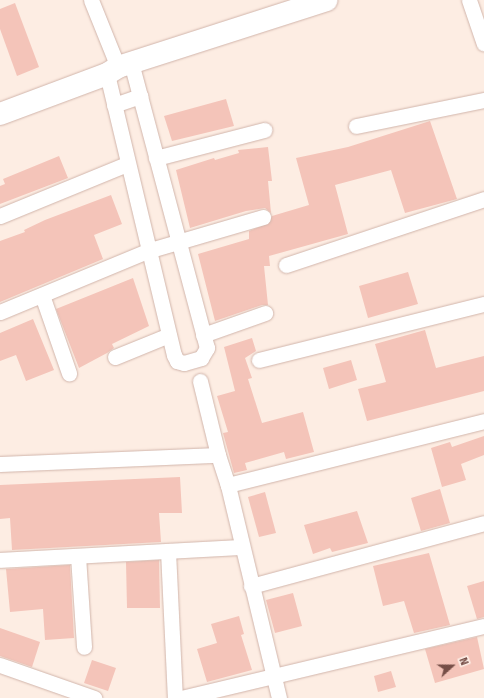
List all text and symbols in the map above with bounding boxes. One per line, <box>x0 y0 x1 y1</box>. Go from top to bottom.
north arrow <box>432 646 472 686</box>
text: N <box>456 656 471 667</box>

